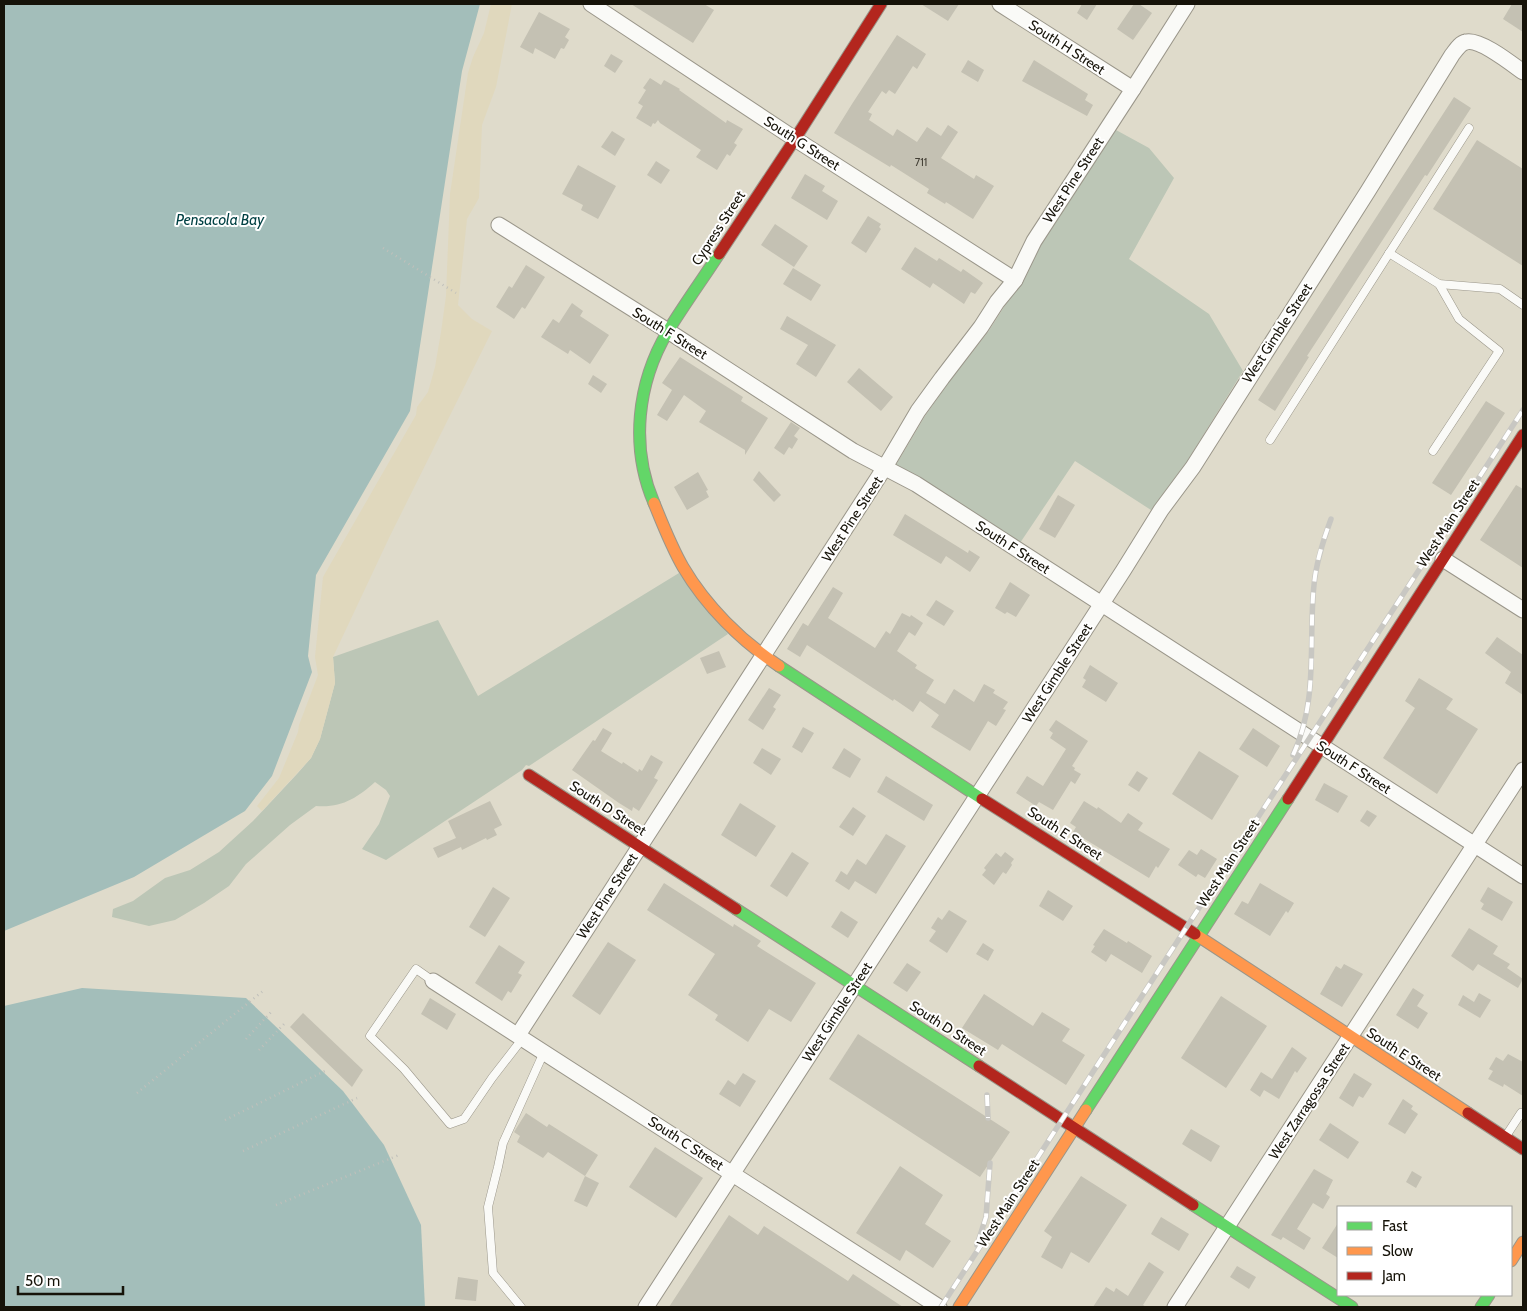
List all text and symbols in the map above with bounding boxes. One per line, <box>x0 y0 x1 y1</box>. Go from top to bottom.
street label: South H Street <box>1025 16 1109 79</box>
street label: South G Street <box>761 112 844 174</box>
street label: West Pine Street <box>1039 134 1108 226</box>
house number: 711 <box>915 155 927 169</box>
street label: Cypress Street <box>687 187 749 269</box>
water label: Pensacola Bay <box>176 211 265 229</box>
street label: West Gimble Street <box>1238 279 1316 386</box>
street label: South F Street <box>629 303 711 363</box>
street label: West Pine Street <box>818 473 887 565</box>
street label: West Main Street <box>1413 475 1483 570</box>
street label: South F Street <box>972 516 1054 578</box>
street label: West Gimble Street <box>1018 619 1096 726</box>
street label: South F Street <box>1313 736 1395 798</box>
street label: South D Street <box>566 776 650 840</box>
street label: South E Street <box>1024 802 1106 864</box>
street label: West Main Street <box>1193 815 1263 910</box>
street label: West Pine Street <box>573 850 642 942</box>
street label: West Gimble Street <box>798 958 876 1065</box>
street label: South D Street <box>906 996 990 1060</box>
street label: South E Street <box>1363 1023 1445 1085</box>
street label: West Zarragossa Street <box>1265 1039 1354 1163</box>
street label: South C Street <box>645 1112 727 1174</box>
street label: West Main Street <box>973 1155 1043 1250</box>
legend <box>1337 1206 1512 1296</box>
text: Fast <box>1382 1217 1407 1235</box>
text: Slow <box>1382 1242 1413 1260</box>
scale bar <box>18 1264 122 1296</box>
text: Jam <box>1381 1267 1406 1285</box>
text: 50 m <box>25 1272 60 1290</box>

